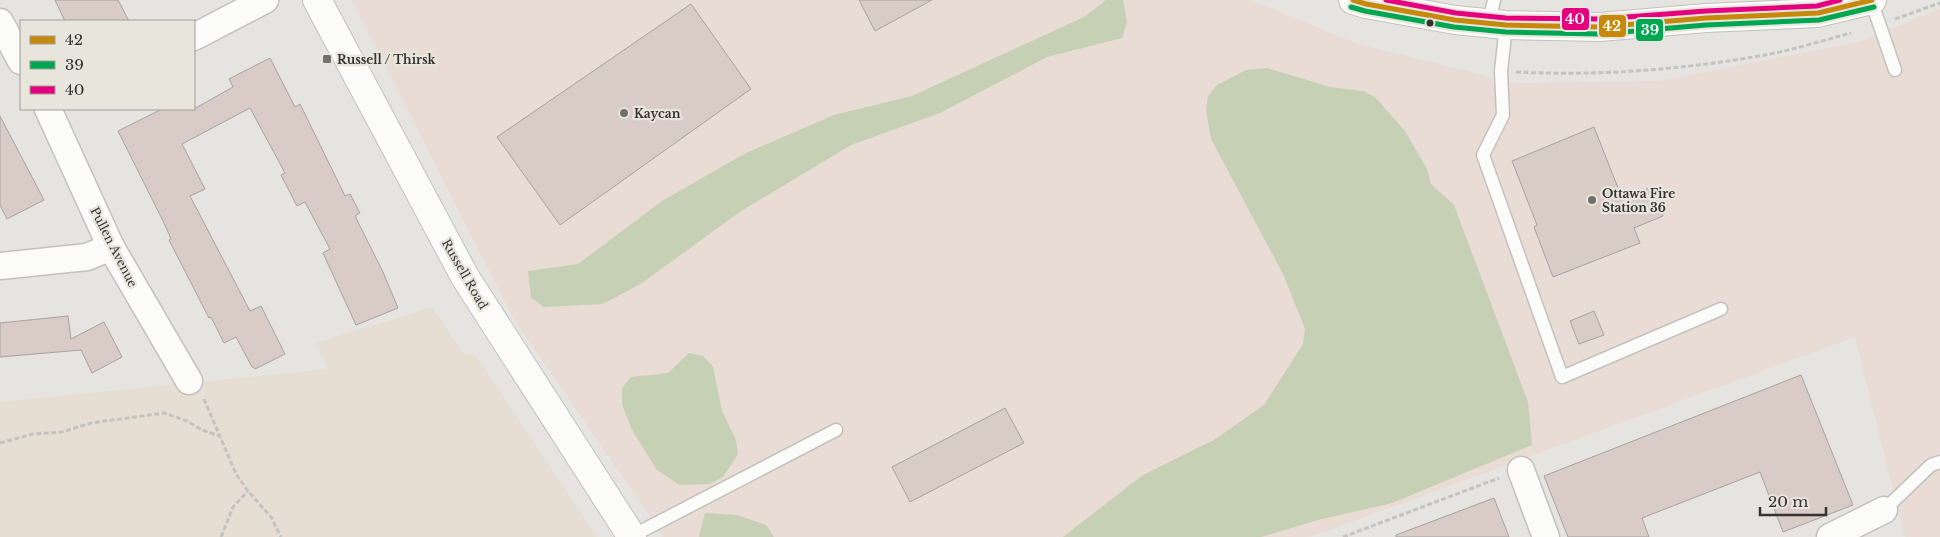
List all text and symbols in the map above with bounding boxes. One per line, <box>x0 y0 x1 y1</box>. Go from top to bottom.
line badge: 40 <box>1561 7 1590 31</box>
text: 40 <box>1565 10 1585 28</box>
line badge: 42 <box>1598 14 1627 38</box>
text: 42 <box>1603 17 1621 35</box>
unlabelled marker <box>1425 18 1435 28</box>
line badge: 39 <box>1635 18 1664 42</box>
legend <box>20 20 195 110</box>
text: 39 <box>1641 21 1659 39</box>
text: 42 <box>65 30 83 49</box>
place label: Russell / Thirsk <box>337 52 437 67</box>
marker: Russell / Thirsk <box>321 53 333 65</box>
text: 39 <box>65 55 84 74</box>
text: 40 <box>65 80 85 99</box>
place label: Kaycan <box>634 106 681 121</box>
marker: Kaycan <box>618 107 630 119</box>
place label: Ottawa Fire Station 36 <box>1602 186 1675 215</box>
marker: Ottawa Fire Station 36 <box>1586 194 1598 206</box>
street label: Pullen Avenue <box>87 204 141 290</box>
street label: Russell Road <box>439 236 491 312</box>
scale bar <box>1760 484 1826 516</box>
text: 20 m <box>1768 492 1808 511</box>

